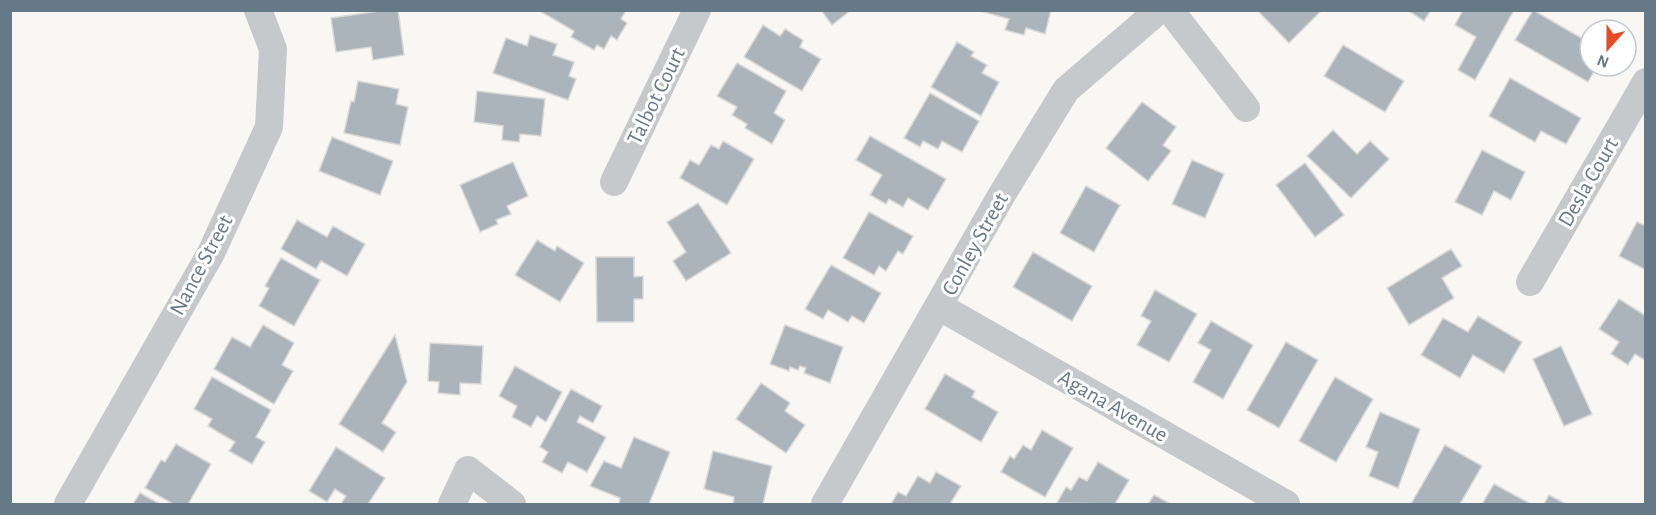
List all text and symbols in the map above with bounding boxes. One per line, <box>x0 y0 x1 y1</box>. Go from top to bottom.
north arrow <box>1578 18 1638 78</box>
street label: Talbot Court <box>623 44 689 148</box>
text: N <box>1595 52 1611 71</box>
street label: Desla Court <box>1554 134 1622 230</box>
street label: Conley Street <box>938 189 1012 299</box>
street label: Nance Street <box>165 211 237 319</box>
street label: Agana Avenue <box>1055 366 1171 446</box>

